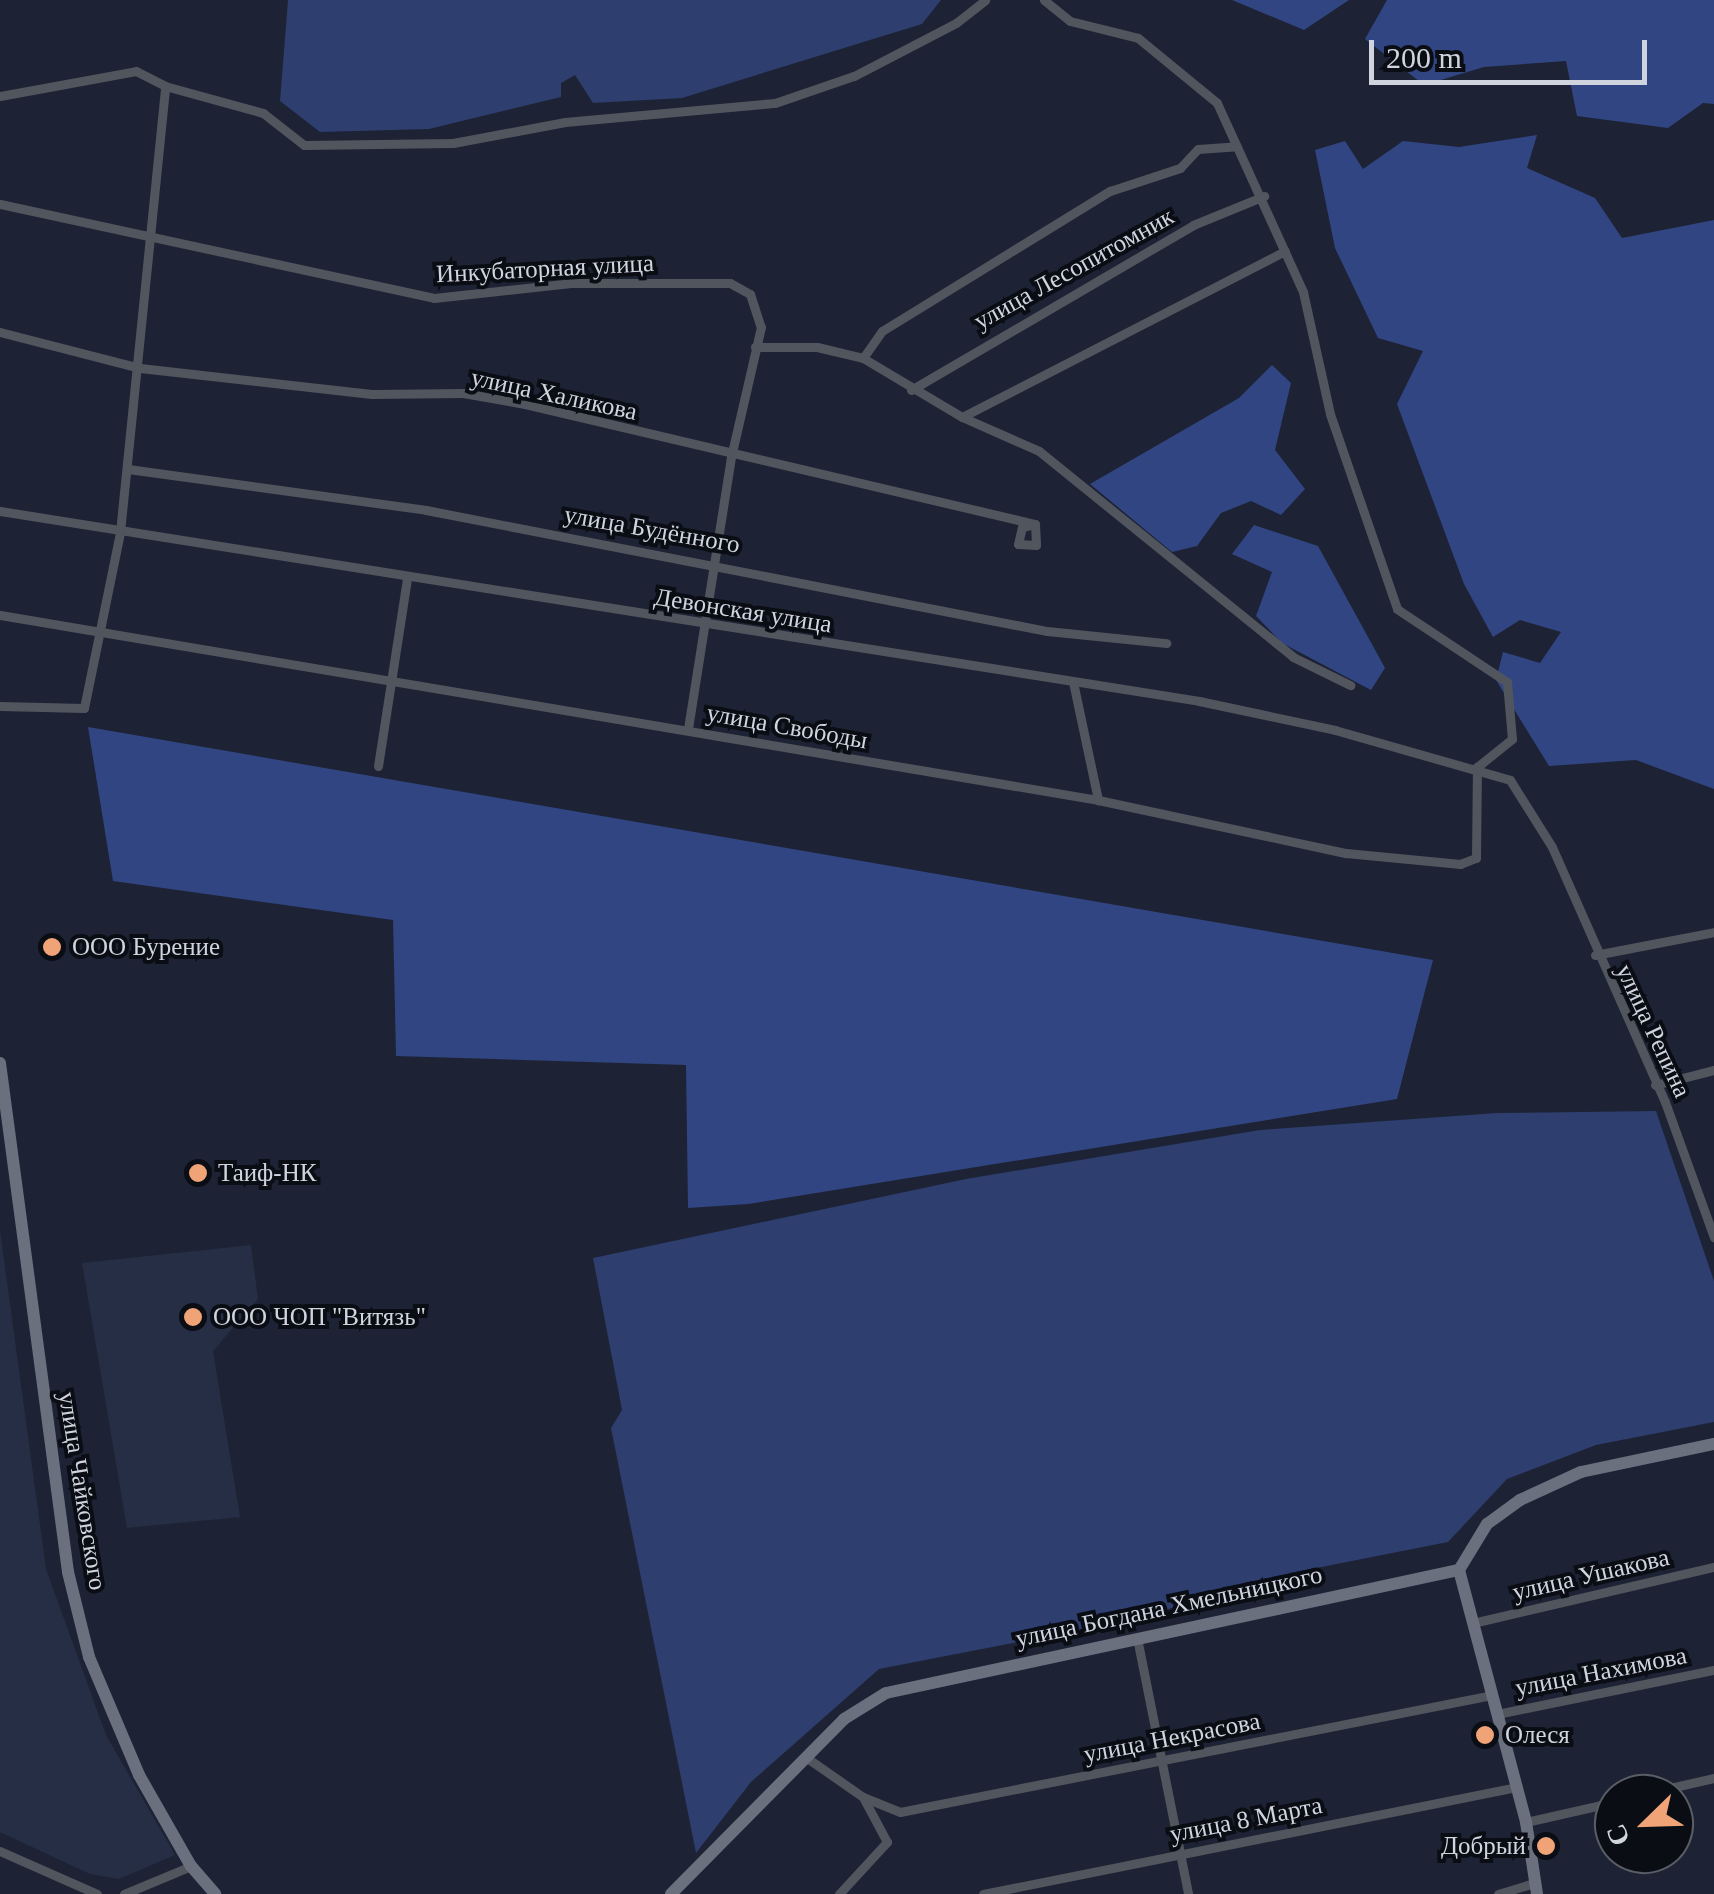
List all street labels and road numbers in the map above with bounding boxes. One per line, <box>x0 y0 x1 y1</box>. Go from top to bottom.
street label: улица Лесопитомник <box>969 202 1179 336</box>
street label: Инкубаторная улица <box>435 248 655 290</box>
street label: улица Халикова <box>468 363 640 427</box>
street label: улица Будённого <box>562 500 742 560</box>
street label: Девонская улица <box>652 582 834 640</box>
street label: улица Свободы <box>704 698 870 756</box>
street label: улица Репина <box>1609 959 1697 1103</box>
street label: улица Чайковского <box>52 1390 112 1592</box>
street label: улица Ушакова <box>1510 1542 1672 1608</box>
street label: улица Богдана Хмельницкого <box>1013 1560 1325 1654</box>
street label: улица Нахимова <box>1513 1641 1689 1703</box>
street label: улица Некрасова <box>1081 1706 1263 1770</box>
street label: улица 8 Марта <box>1167 1791 1325 1849</box>

